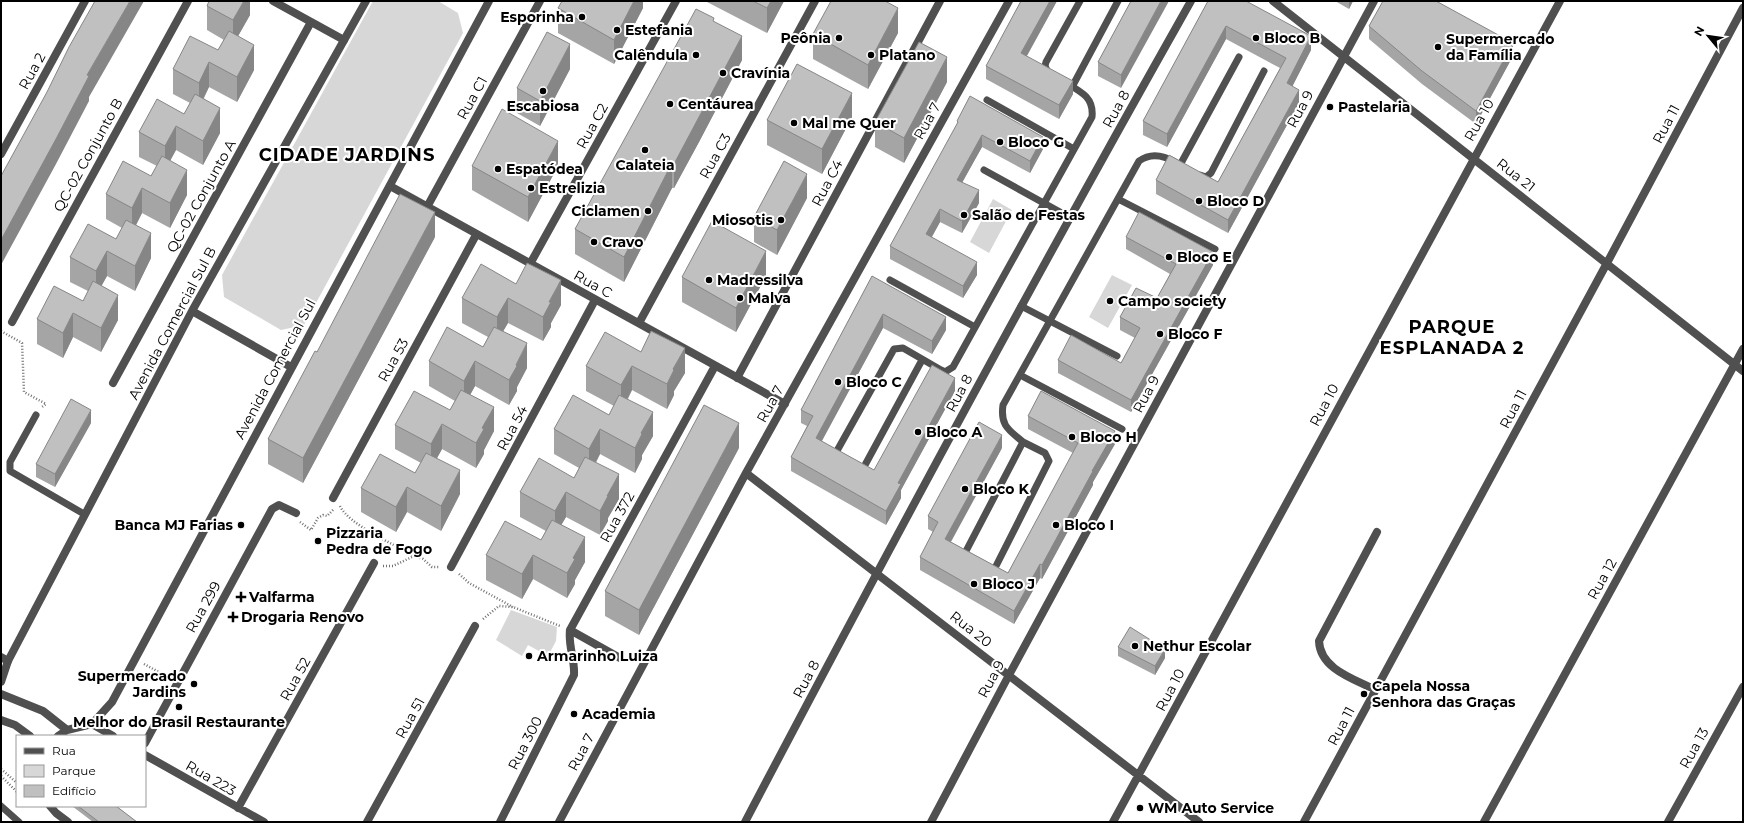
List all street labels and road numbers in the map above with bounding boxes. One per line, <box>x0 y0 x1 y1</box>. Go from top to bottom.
street label: Rua 2 <box>15 49 49 93</box>
street label: Rua C1 <box>453 73 491 123</box>
street label: Rua 8 <box>1098 87 1134 131</box>
street label: Rua 9 <box>1283 87 1317 131</box>
street label: QC-02 Conjunto B <box>49 95 127 215</box>
street label: Rua 10 <box>1460 96 1498 144</box>
street label: Rua 7 <box>910 99 944 143</box>
street label: Rua C2 <box>572 100 612 152</box>
street label: Rua 11 <box>1648 101 1684 147</box>
street label: Rua C3 <box>695 130 735 182</box>
street label: QC-02 Conjunto A <box>162 135 240 256</box>
street label: Rua 21 <box>1493 154 1539 196</box>
street label: Rua C4 <box>807 156 847 209</box>
street label: Avenida Comercial Sul B <box>124 243 220 403</box>
street label: Rua C <box>571 266 616 302</box>
street label: Avenida Comercial Sul <box>230 296 320 442</box>
street label: Rua 53 <box>374 335 412 385</box>
street label: Rua 8 <box>942 371 976 415</box>
street label: Rua 9 <box>1129 372 1163 416</box>
street label: Rua 10 <box>1305 381 1343 429</box>
street label: Rua 7 <box>753 382 787 426</box>
street label: Rua 11 <box>1495 386 1531 432</box>
street label: Rua 54 <box>493 402 532 454</box>
street label: Rua 372 <box>596 488 638 546</box>
street label: Rua 12 <box>1583 555 1621 603</box>
street label: Rua 299 <box>181 578 225 636</box>
street label: Rua 20 <box>946 607 996 651</box>
street label: Rua 52 <box>276 654 314 704</box>
street label: Rua 8 <box>789 657 823 701</box>
street label: Rua 9 <box>974 657 1008 701</box>
street label: Rua 10 <box>1151 666 1189 714</box>
street label: Rua 51 <box>391 694 429 742</box>
street label: Rua 11 <box>1323 703 1359 749</box>
street label: Rua 300 <box>504 713 546 773</box>
street label: Rua 13 <box>1675 724 1713 772</box>
street label: Rua 7 <box>564 730 598 774</box>
street label: Rua 223 <box>183 756 240 800</box>

